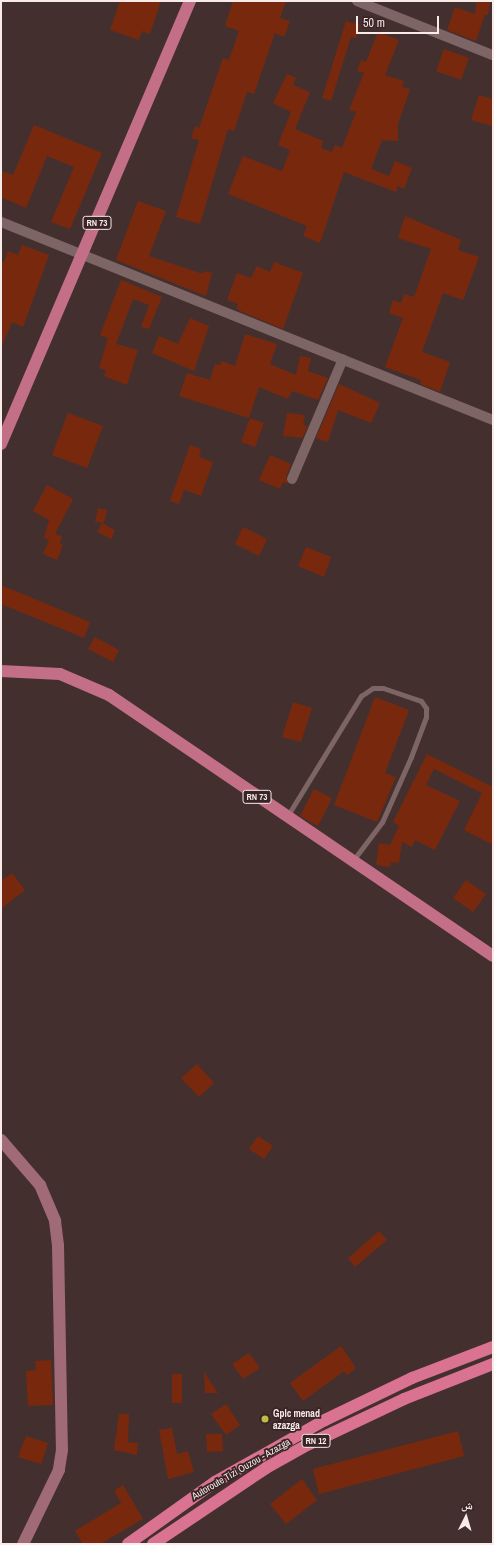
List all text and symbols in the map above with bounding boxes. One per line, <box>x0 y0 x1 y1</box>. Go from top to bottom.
scale bar <box>358 8 441 34</box>
text: 50 m <box>363 15 385 31</box>
road number: RN 73 <box>82 216 112 230</box>
road number: RN 73 <box>242 790 272 804</box>
place label: Gplc menad azazga <box>273 1407 320 1430</box>
marker: Gplc menad azazga <box>260 1414 270 1424</box>
road number: RN 12 <box>301 1434 331 1448</box>
street label: Autoroute Tizi Ouzou - Azazga <box>189 1436 293 1502</box>
north arrow <box>446 1497 486 1537</box>
text: ش <box>461 1498 473 1513</box>

